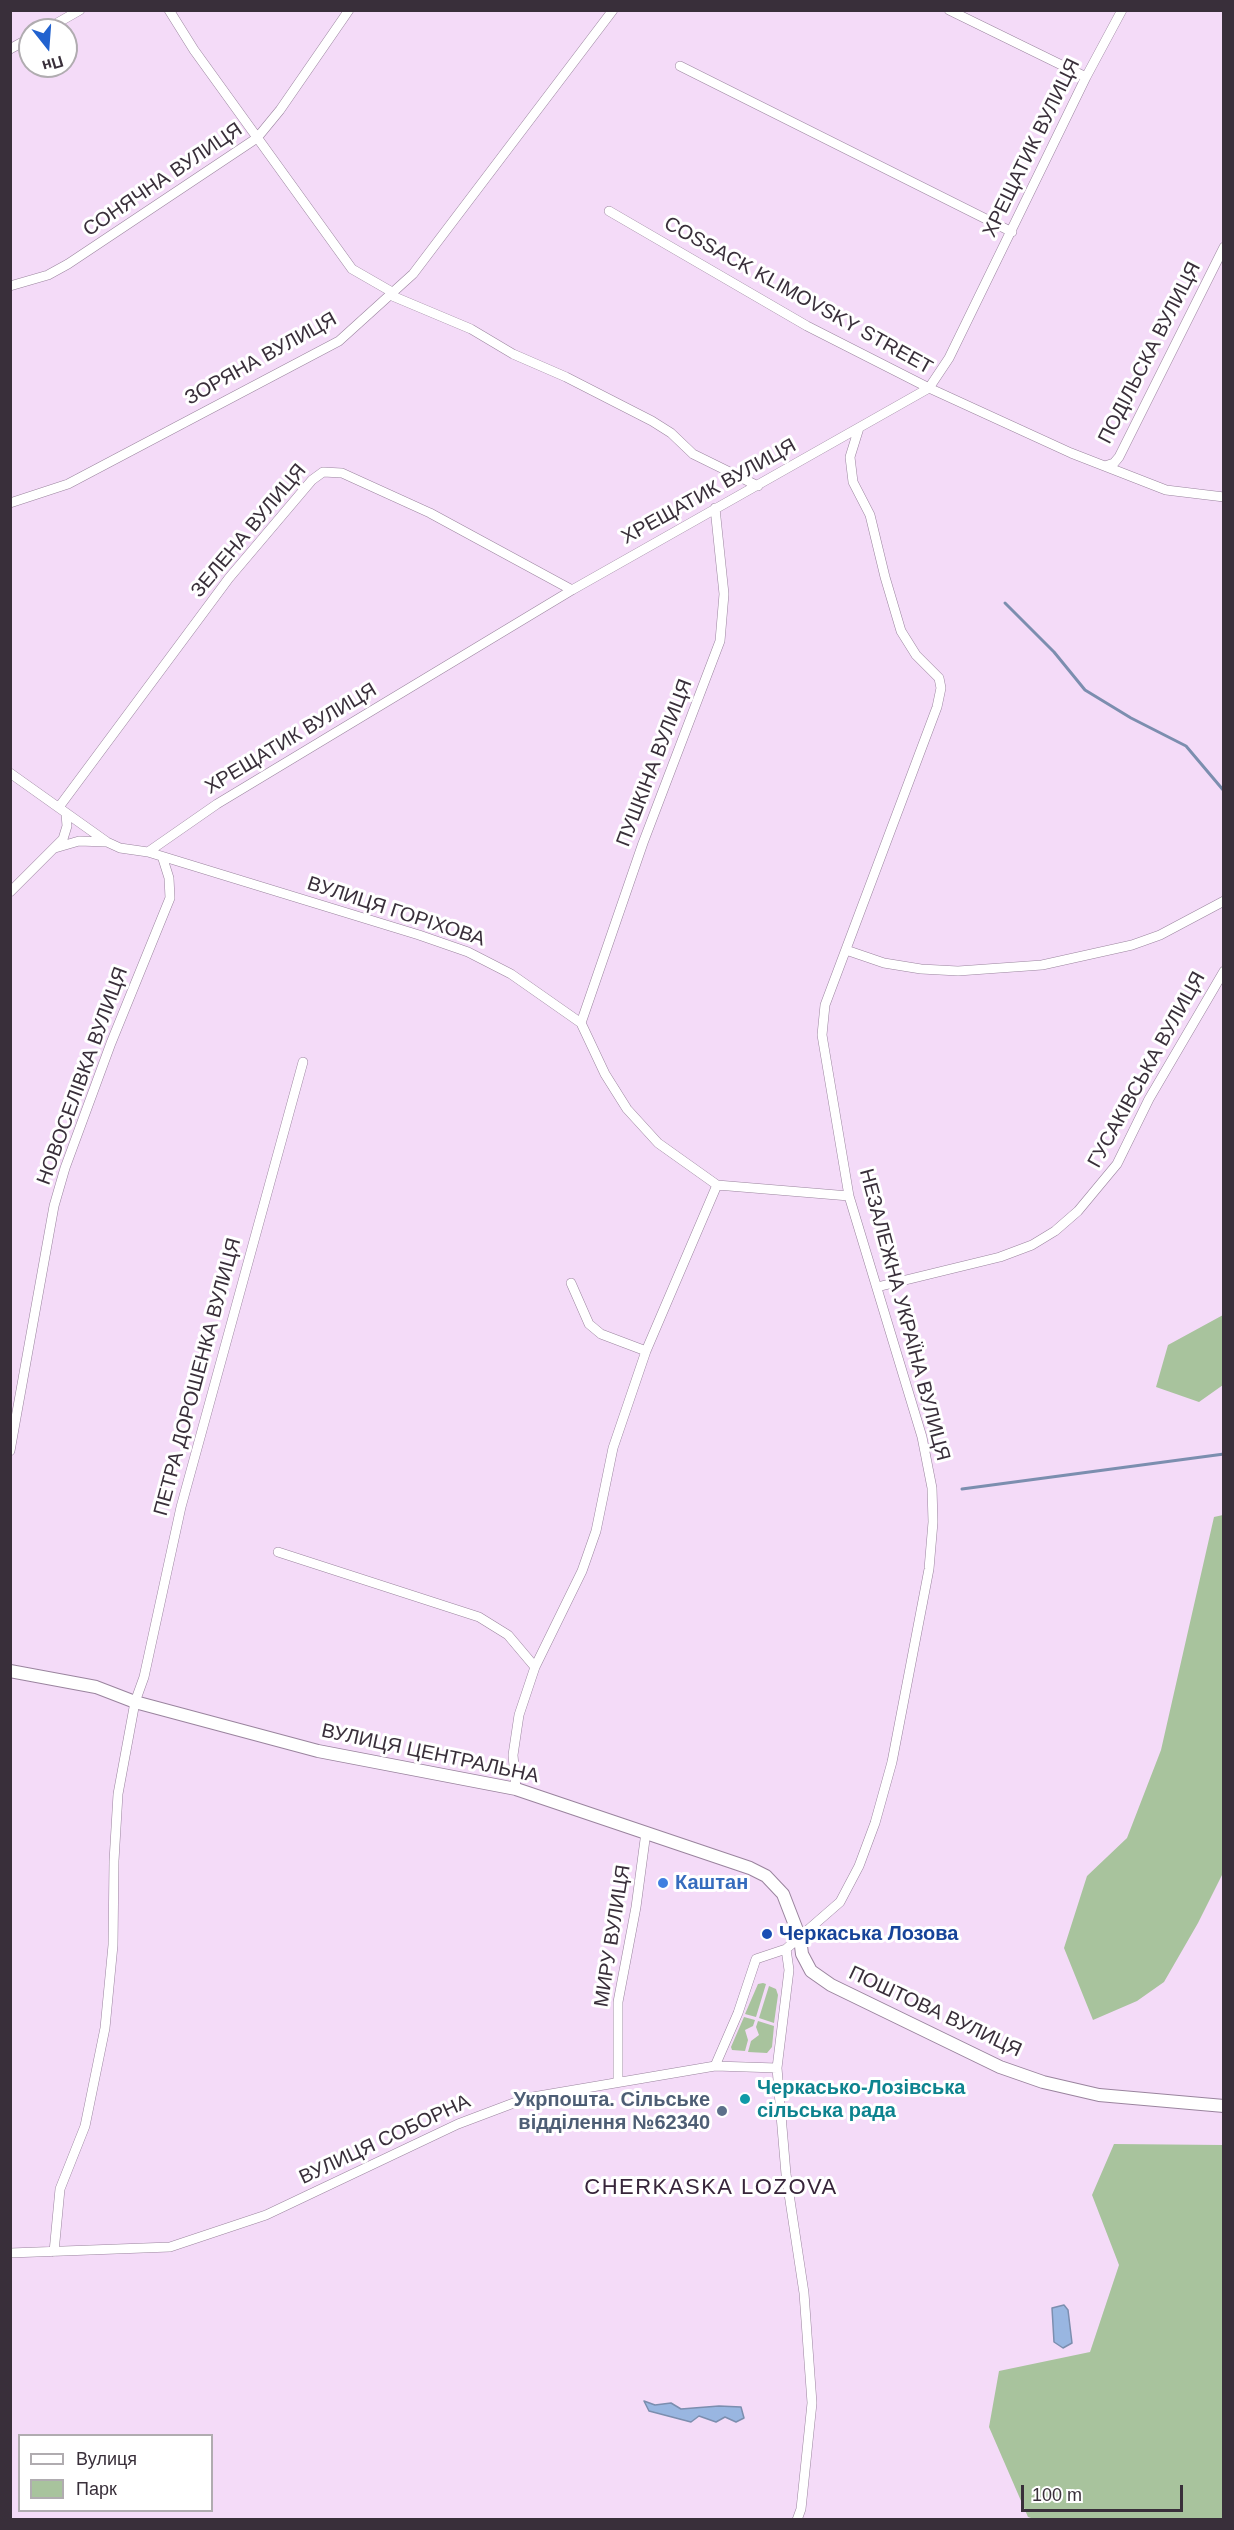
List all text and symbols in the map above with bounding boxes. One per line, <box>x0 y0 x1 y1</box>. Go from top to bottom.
north arrow <box>18 18 78 78</box>
text: Пн <box>40 53 65 75</box>
street label: ХРЕЩАТИК ВУЛИЦЯ <box>978 55 1086 241</box>
street label: СОНЯЧНА ВУЛИЦЯ <box>79 118 247 242</box>
street label: COSSACK KLIMOVSKY STREET <box>659 212 937 380</box>
street label: ПОДІЛЬСКА ВУЛИЦЯ <box>1094 258 1206 448</box>
street label: ЗОРЯНА ВУЛИЦЯ <box>181 307 341 411</box>
street label: ХРЕЩАТИК ВУЛИЦЯ <box>618 434 800 550</box>
street label: ЗЕЛЕНА ВУЛИЦЯ <box>186 459 312 603</box>
street label: ПУШКІНА ВУЛИЦЯ <box>612 676 698 850</box>
street label: ХРЕЩАТИК ВУЛИЦЯ <box>201 678 381 800</box>
street label: ВУЛИЦЯ ГОРІХОВА <box>304 872 488 952</box>
street label: НОВОСЕЛІВКА ВУЛИЦЯ <box>32 964 134 1188</box>
street label: ГУСАКІВСЬКА ВУЛИЦЯ <box>1083 968 1211 1172</box>
street label: НЕЗАЛЕЖНА УКРАЇНА ВУЛИЦЯ <box>853 1166 955 1464</box>
street label: ПЕТРА ДОРОШЕНКА ВУЛИЦЯ <box>149 1236 247 1518</box>
street label: ВУЛИЦЯ ЦЕНТРАЛЬНА <box>319 1719 541 1789</box>
street label: МИРУ ВУЛИЦЯ <box>590 1863 636 2009</box>
place label: Каштан <box>675 1871 748 1895</box>
marker: Каштан <box>656 1876 670 1890</box>
place label: Черкаська Лозова <box>779 1922 958 1946</box>
marker: Черкаська Лозова <box>760 1927 774 1941</box>
street label: ПОШТОВА ВУЛИЦЯ <box>845 1961 1025 2063</box>
place label: Черкасько-Лозівська сільська рада <box>757 2076 965 2123</box>
place label: Укрпошта. Сільське відділення №62340 <box>514 2088 710 2135</box>
street label: ВУЛИЦЯ СОБОРНА <box>296 2090 474 2190</box>
marker: Черкасько-Лозівська сільська рада <box>738 2092 752 2106</box>
marker: Укрпошта. Сільське відділення №62340 <box>715 2104 729 2118</box>
district label: CHERKASKA LOZOVA <box>584 2175 838 2201</box>
legend <box>18 2434 213 2512</box>
text: Вулиця <box>76 2449 137 2469</box>
scale bar <box>1024 2473 1186 2511</box>
text: Парк <box>76 2479 117 2499</box>
text: 100 m <box>1032 2485 1082 2505</box>

